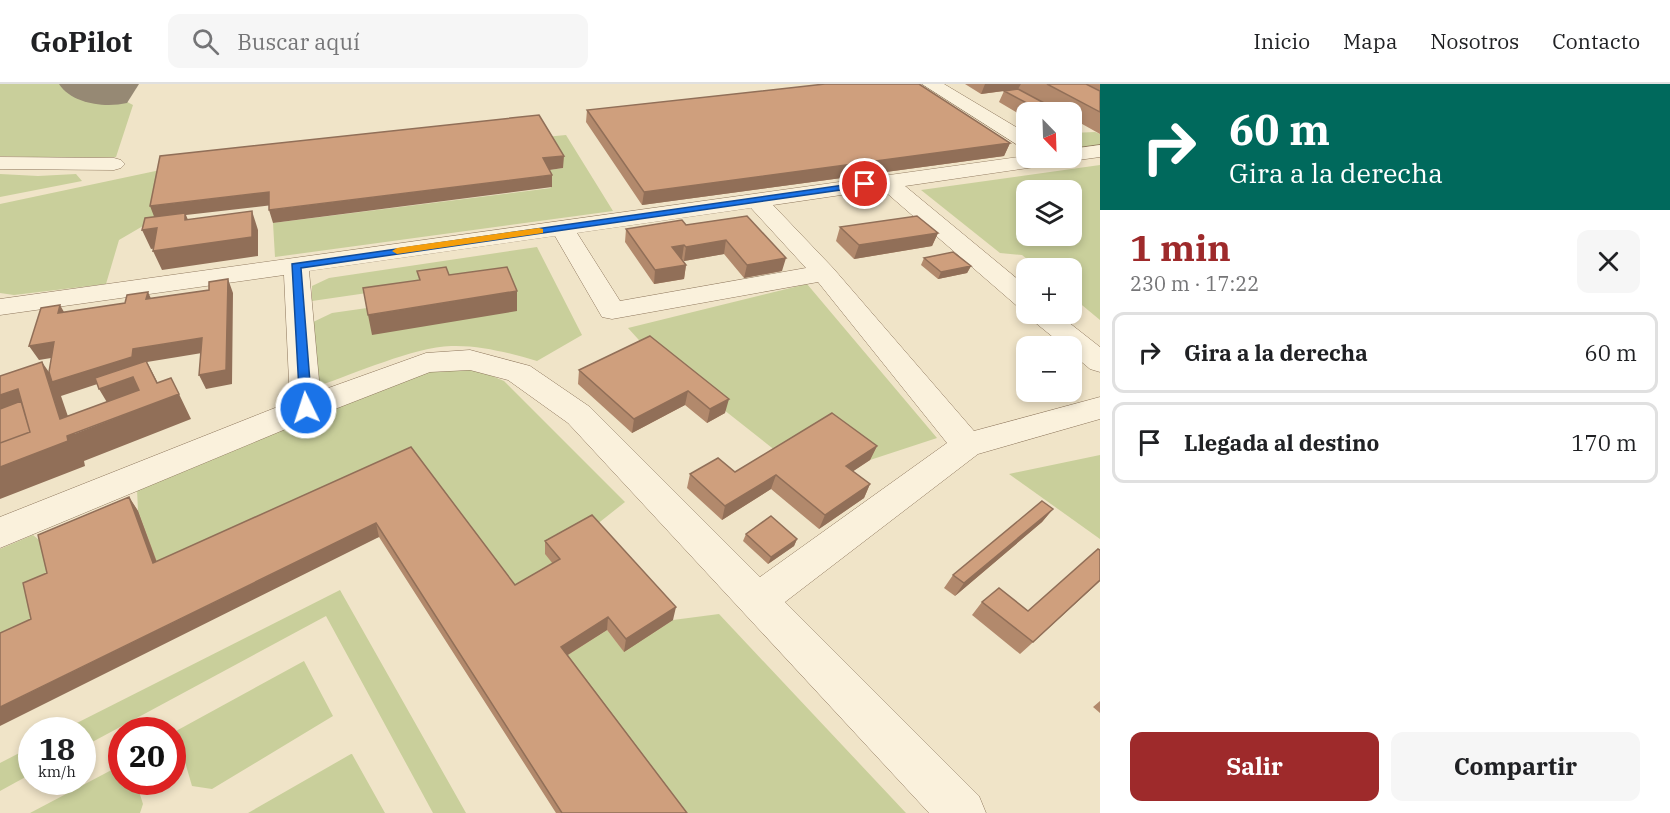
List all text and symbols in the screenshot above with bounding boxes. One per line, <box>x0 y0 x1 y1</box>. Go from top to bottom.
search box <box>168 14 588 68</box>
text: GoPilot <box>30 23 132 60</box>
icon: search <box>189 25 222 58</box>
text: Buscar aquí <box>237 27 360 56</box>
text: Inicio <box>1253 27 1310 55</box>
text: Mapa <box>1343 27 1397 55</box>
text: Nosotros <box>1430 27 1519 55</box>
text: Contacto <box>1552 27 1640 55</box>
north arrow <box>1016 102 1082 168</box>
map controls <box>1016 102 1082 402</box>
text: 60 m <box>1229 102 1330 157</box>
icon: right <box>1130 108 1208 186</box>
text: Gira a la derecha <box>1229 155 1443 190</box>
pin <box>839 158 890 209</box>
icon: arrive <box>848 167 881 200</box>
button: layers <box>1016 180 1082 246</box>
text: 1 min <box>1130 224 1231 271</box>
button: close <box>1577 230 1640 293</box>
button: + <box>1016 258 1082 324</box>
text: 230 m · 17:22 <box>1130 270 1259 297</box>
button: − <box>1016 336 1082 402</box>
icon: right <box>1133 336 1166 369</box>
text: Gira a la derecha <box>1184 338 1368 367</box>
text: 60 m <box>1585 338 1637 367</box>
position arrow <box>274 376 338 440</box>
icon: arrive <box>1133 426 1166 459</box>
text: Llegada al destino <box>1184 428 1379 457</box>
text: 170 m <box>1571 428 1637 457</box>
speed limit sign: 20 <box>108 717 186 795</box>
text: 18 <box>39 729 75 768</box>
button: Salir <box>1130 732 1379 801</box>
button: Compartir <box>1391 732 1640 801</box>
text: km/h <box>38 762 76 781</box>

